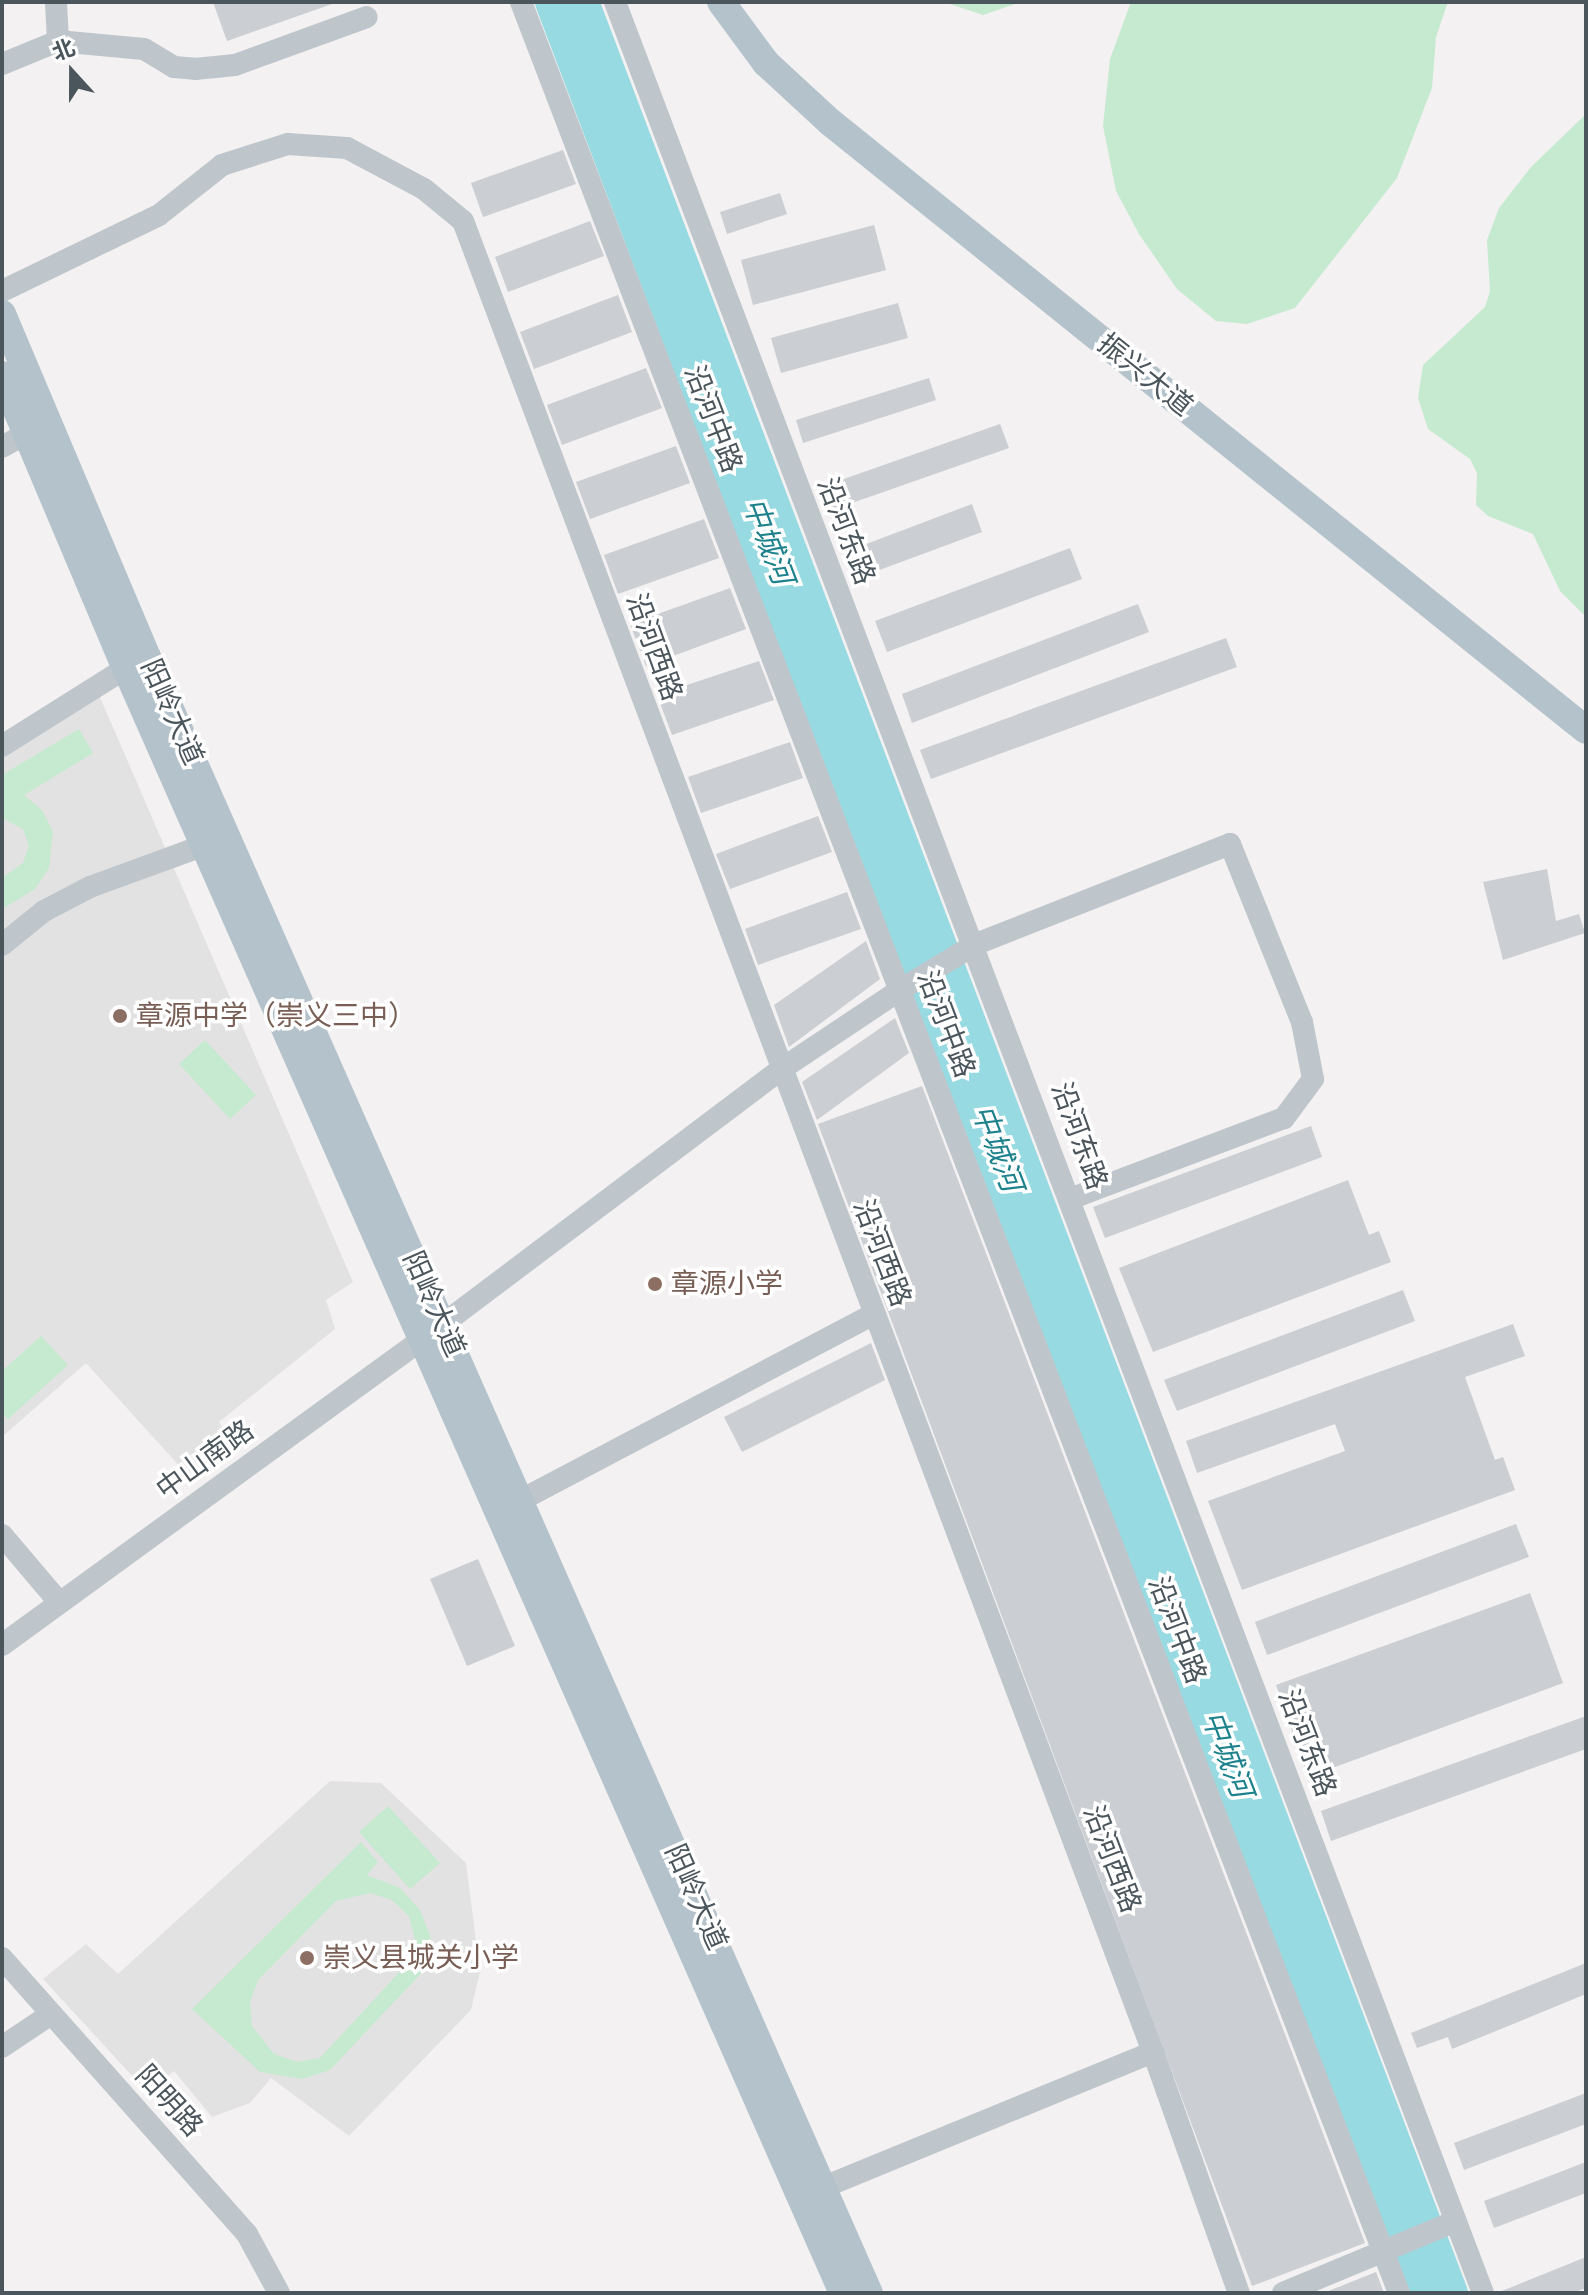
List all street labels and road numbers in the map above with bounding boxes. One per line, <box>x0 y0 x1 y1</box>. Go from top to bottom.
street label: 振兴大道 <box>1091 327 1199 423</box>
street label: 沿河中路 <box>677 361 749 477</box>
street label: 沿河东路 <box>810 473 882 589</box>
street label: 沿河西路 <box>619 589 689 705</box>
street label: 阳岭大道 <box>134 654 210 770</box>
street label: 沿河中路 <box>910 966 982 1082</box>
street label: 沿河东路 <box>1044 1078 1114 1194</box>
street label: 沿河西路 <box>846 1195 918 1311</box>
street label: 阳岭大道 <box>396 1246 472 1362</box>
street label: 中山南路 <box>150 1413 260 1507</box>
street label: 沿河中路 <box>1141 1572 1213 1688</box>
street label: 沿河东路 <box>1271 1685 1343 1801</box>
street label: 沿河西路 <box>1076 1801 1148 1917</box>
street label: 阳岭大道 <box>658 1839 734 1955</box>
street label: 阳明路 <box>128 2059 210 2143</box>

